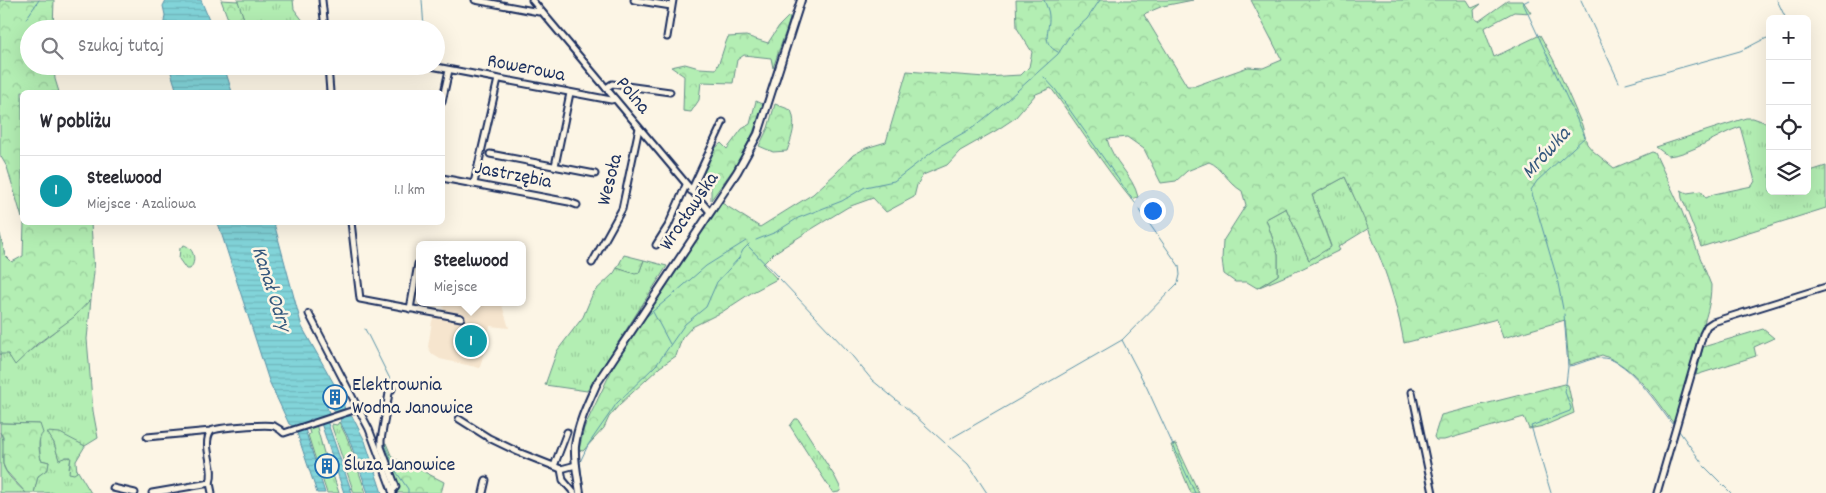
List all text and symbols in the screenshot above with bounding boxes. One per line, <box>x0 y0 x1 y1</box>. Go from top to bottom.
map controls <box>1766 15 1811 195</box>
button: + <box>1766 15 1811 60</box>
search box <box>20 20 445 75</box>
icon: search <box>38 34 66 62</box>
text: Szukaj tutaj <box>78 34 164 61</box>
street label: Rowerowa <box>485 48 568 90</box>
button: − <box>1766 60 1811 105</box>
street label: Polna <box>608 71 656 121</box>
button: locate <box>1766 105 1811 150</box>
text: W pobliżu <box>40 108 111 138</box>
water label: Mrówka <box>1515 120 1579 187</box>
button: layers <box>1766 150 1811 195</box>
street label: Wesoła <box>591 151 631 209</box>
street label: Jastrzębia <box>472 155 555 197</box>
text: Steelwood <box>87 166 162 193</box>
street label: Wrocławska <box>653 167 727 257</box>
text: 1 <box>54 179 58 202</box>
text: 1.1 km <box>394 179 425 202</box>
text: Miejsce · Azaliowa <box>87 193 196 216</box>
your location <box>1140 198 1166 224</box>
popup <box>416 241 526 306</box>
water label: Kanał Odry <box>242 243 299 338</box>
text: Steelwood <box>434 249 508 276</box>
text: Miejsce <box>434 276 477 299</box>
pin: 1 <box>455 322 487 360</box>
place label: Elektrownia Wodna Janowice <box>352 372 473 423</box>
building icon: Elektrownia Wodna Janowice <box>322 384 348 410</box>
place label: Śluza Janowice <box>344 452 456 480</box>
building icon: Śluza Janowice <box>314 453 340 479</box>

